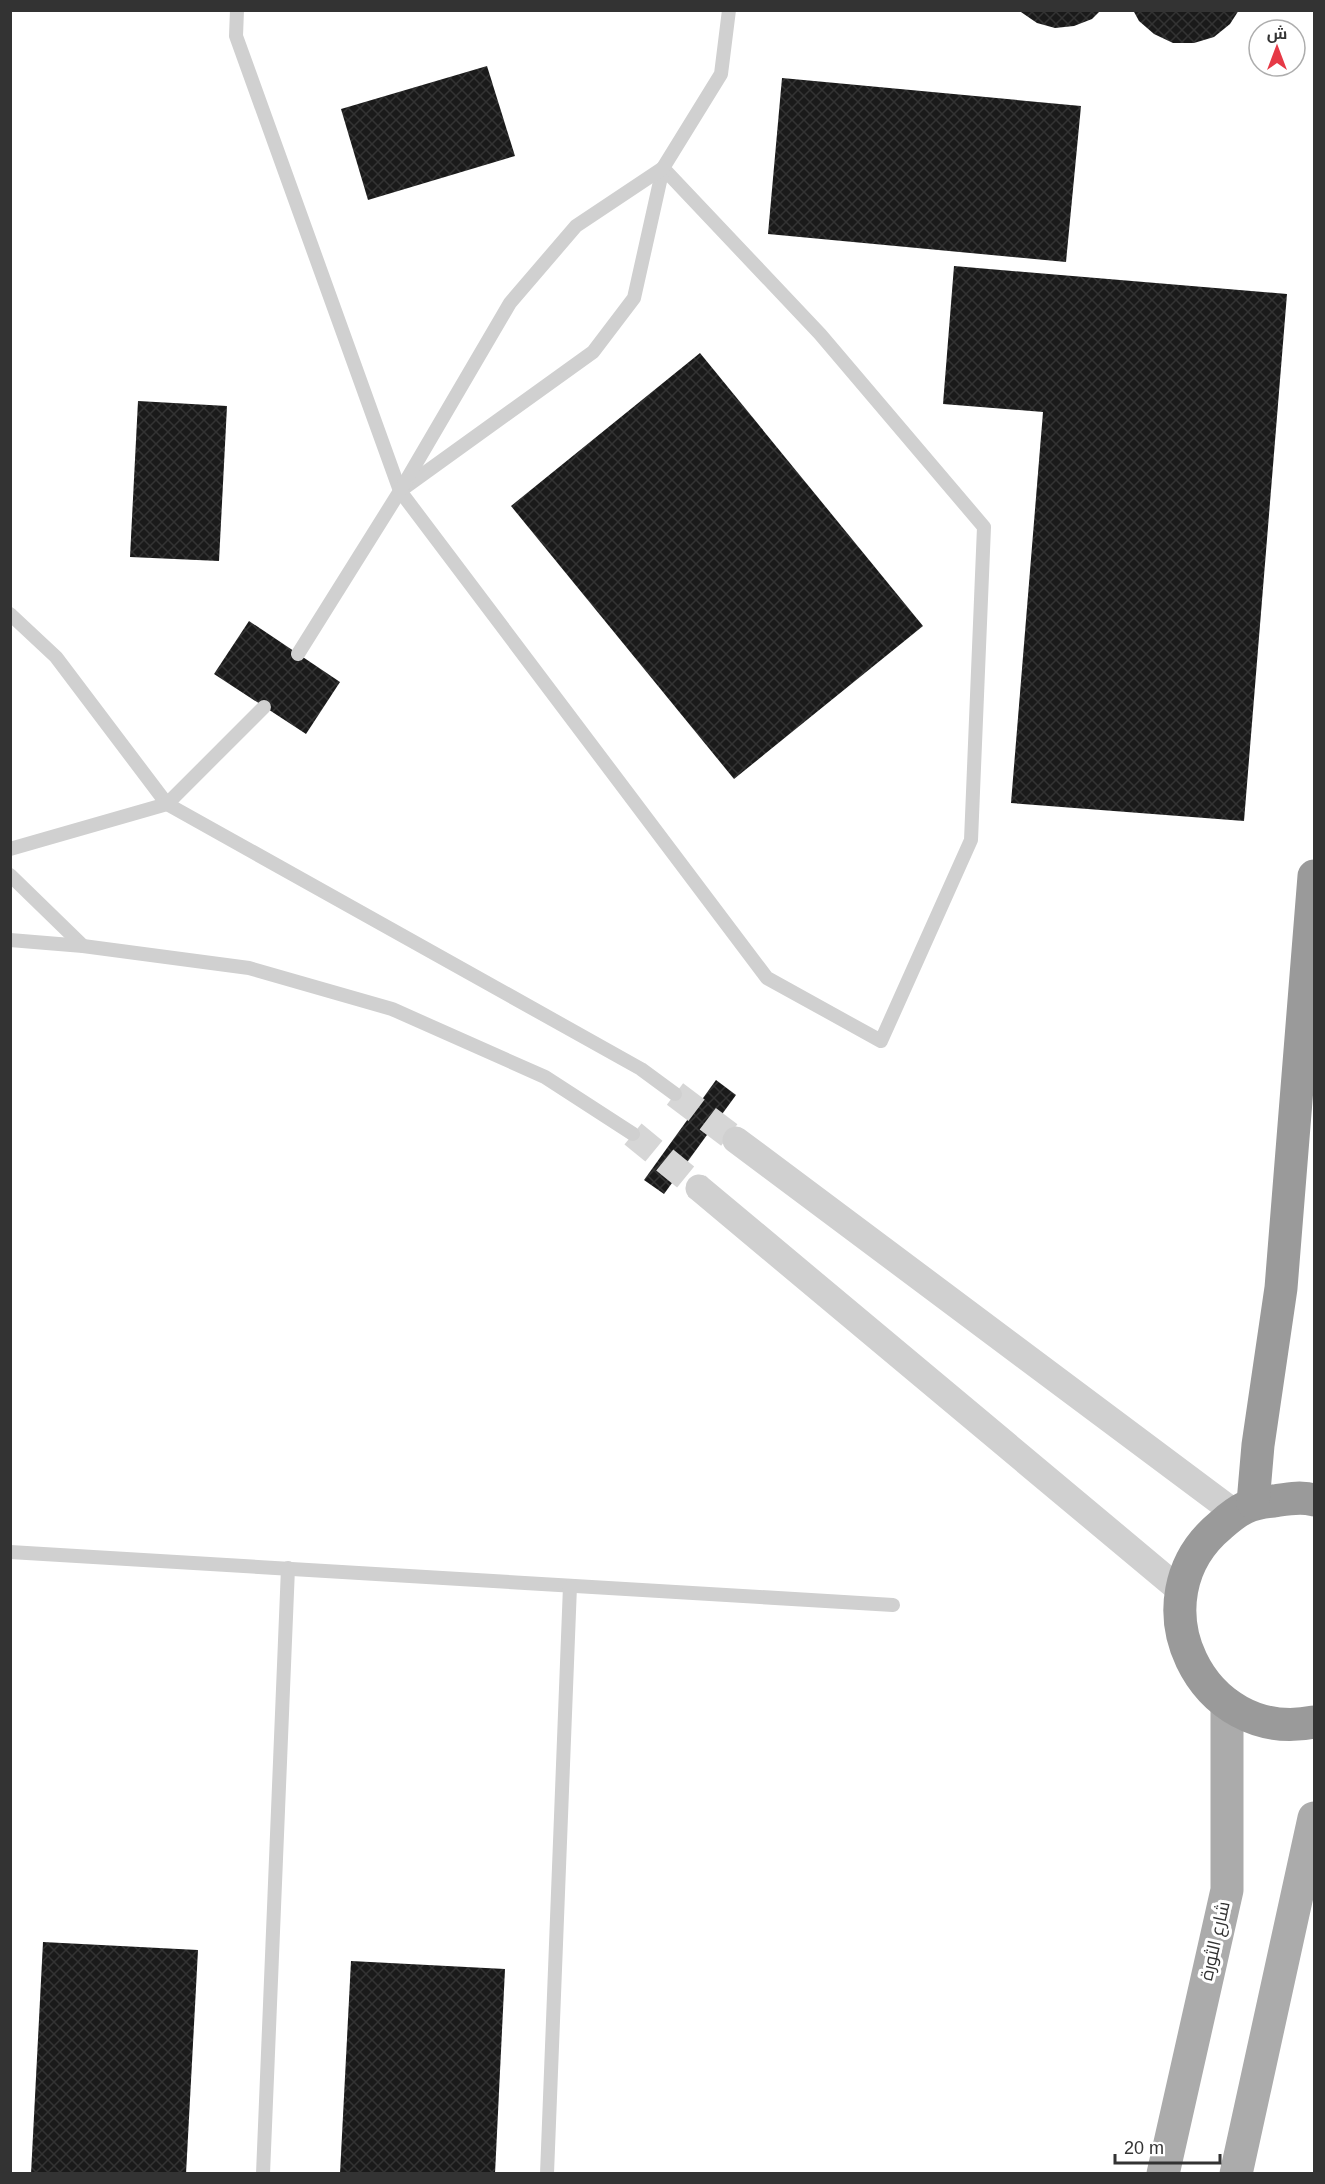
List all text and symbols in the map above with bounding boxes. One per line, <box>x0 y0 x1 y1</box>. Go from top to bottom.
north arrow <box>1247 18 1307 78</box>
text: ش <box>1267 25 1287 43</box>
street label: شارع الثورة <box>1196 1899 1236 1983</box>
scale bar <box>1115 2127 1220 2165</box>
text: 20 m <box>1124 2138 1164 2158</box>

